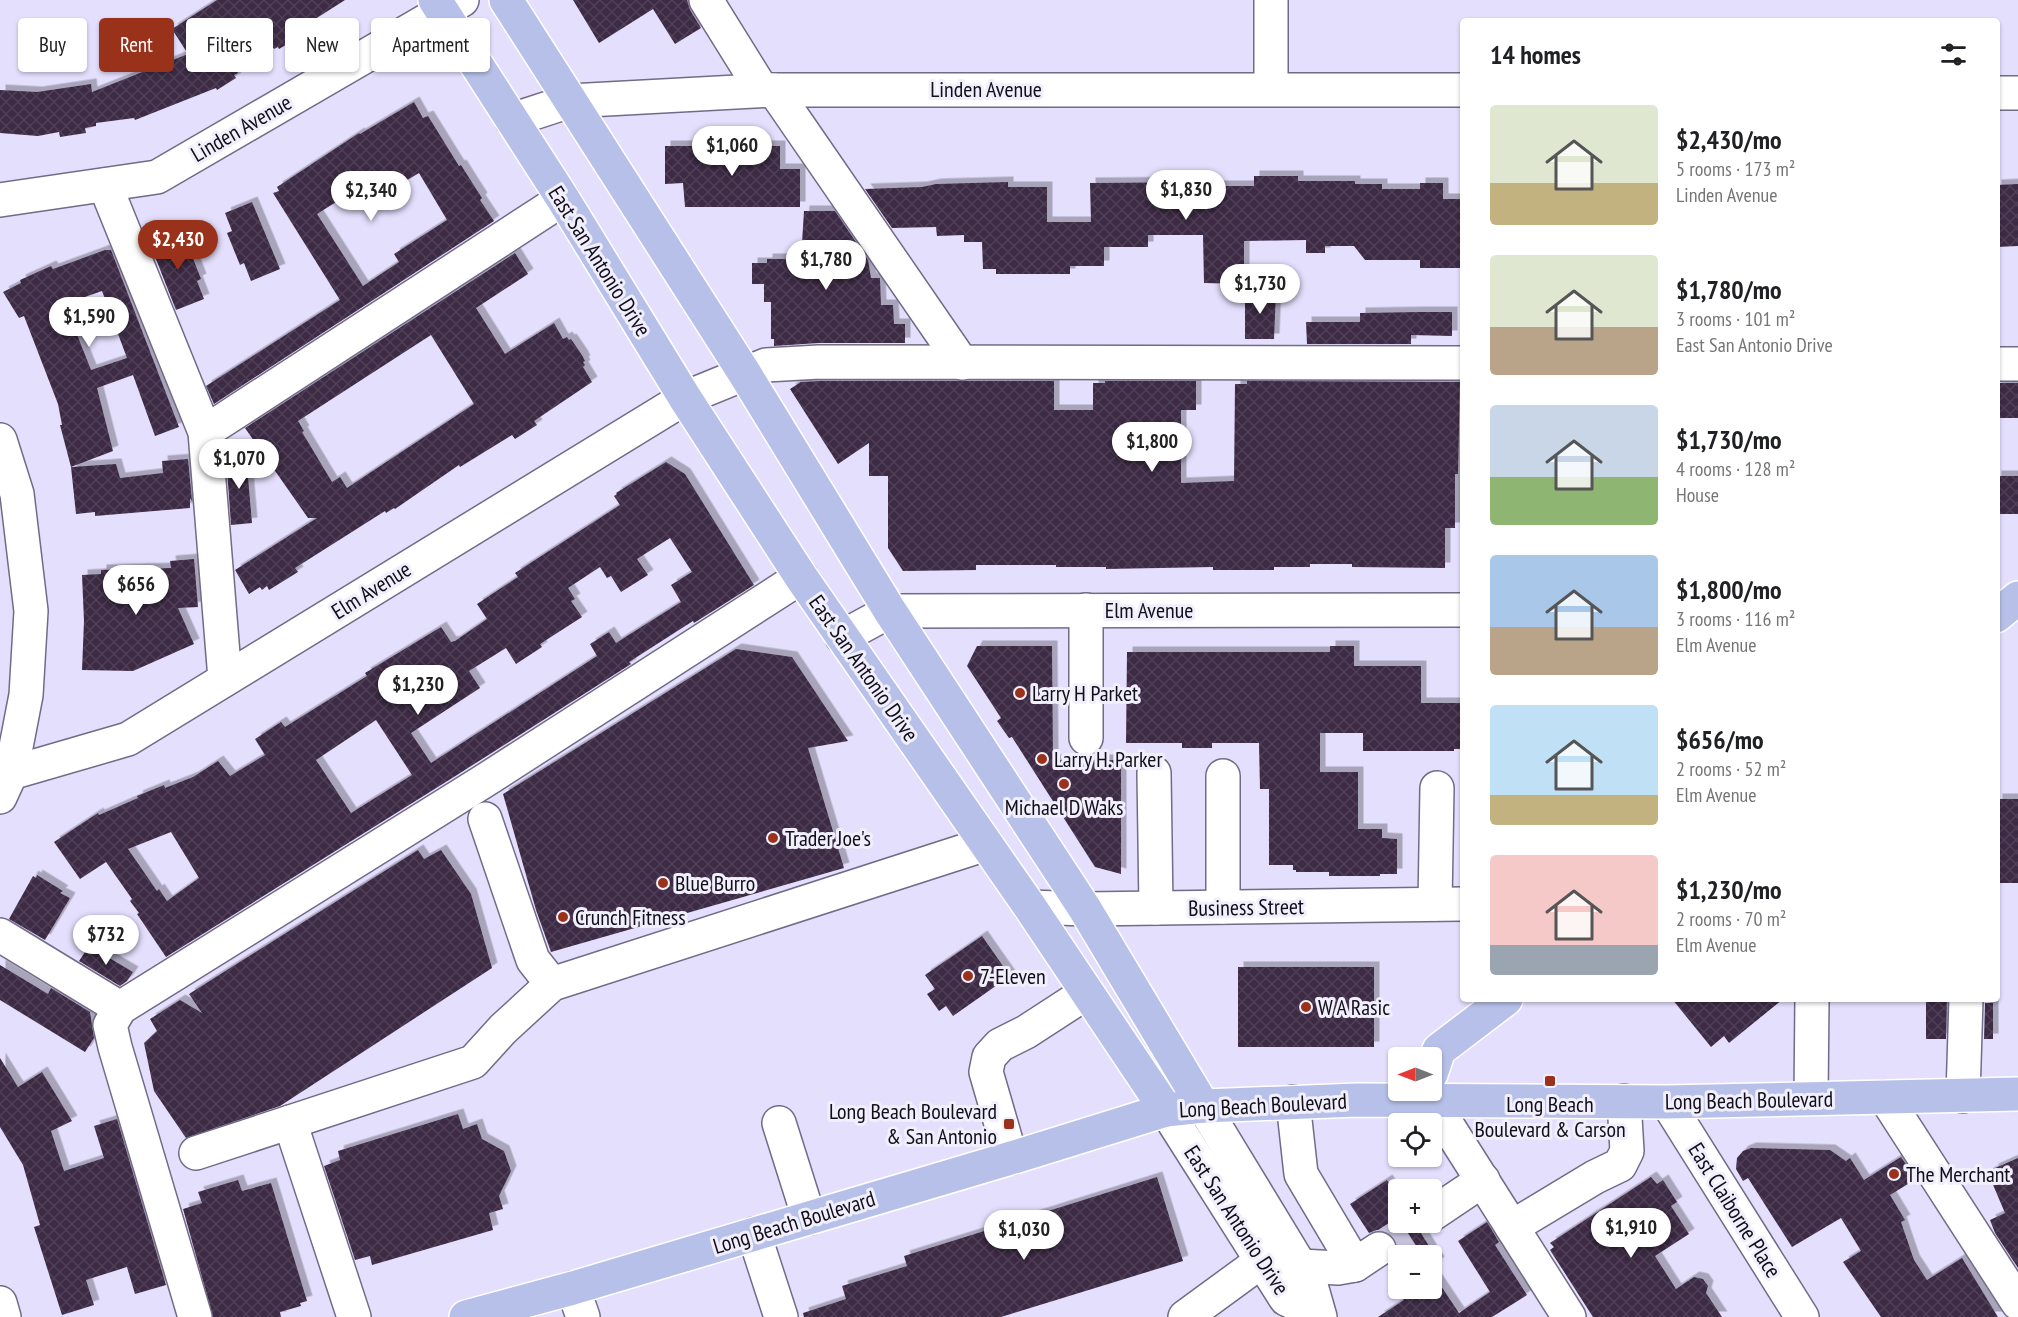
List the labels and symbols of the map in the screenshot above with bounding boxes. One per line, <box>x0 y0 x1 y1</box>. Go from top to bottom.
street label: Linden Avenue <box>930 75 1042 103</box>
street label: Linden Avenue <box>186 88 296 168</box>
pin: $1,060 <box>683 126 781 177</box>
pin: $1,830 <box>1137 170 1235 221</box>
pin: $2,340 <box>322 171 420 222</box>
street label: East San Antonio Drive <box>542 180 658 342</box>
pin: $2,430 <box>129 220 227 271</box>
pin: $1,780 <box>777 240 875 291</box>
pin: $1,730 <box>1211 264 1309 315</box>
pin: $1,590 <box>40 297 138 348</box>
pin: $1,800 <box>1103 422 1201 473</box>
pin: $1,070 <box>190 439 288 490</box>
street label: Elm Avenue <box>326 555 416 625</box>
pin: $656 <box>100 565 172 616</box>
street label: East San Antonio Drive <box>803 589 925 747</box>
street label: Elm Avenue <box>1105 596 1193 624</box>
pin: $1,230 <box>369 665 467 716</box>
place label: Larry H Parket <box>1032 679 1138 707</box>
marker: Larry H Parket <box>1013 686 1027 700</box>
place label: Larry H. Parker <box>1054 745 1162 773</box>
marker: Larry H. Parker <box>1035 752 1049 766</box>
marker: Michael D Waks <box>1057 777 1071 791</box>
place label: Michael D Waks <box>1005 793 1123 821</box>
place label: Trader Joe's <box>785 824 871 852</box>
marker: Trader Joe's <box>766 831 780 845</box>
place label: Blue Burro <box>675 869 755 897</box>
marker: Blue Burro <box>656 876 670 890</box>
street label: Business Street <box>1188 892 1304 922</box>
place label: Crunch Fitness <box>575 903 686 931</box>
marker: Crunch Fitness <box>556 910 570 924</box>
pin: $732 <box>70 915 142 966</box>
place label: 7-Eleven <box>980 962 1046 990</box>
marker: 7-Eleven <box>961 969 975 983</box>
place label: W A Rasic <box>1318 993 1390 1021</box>
marker: W A Rasic <box>1299 1000 1313 1014</box>
north arrow <box>1388 1047 1442 1101</box>
marker: Long Beach Boulevard & Carson <box>1543 1074 1557 1088</box>
street label: Long Beach Boulevard <box>1665 1085 1833 1115</box>
street label: Long Beach Boulevard <box>1178 1087 1348 1123</box>
place label: Long Beach Boulevard & Carson <box>1474 1090 1626 1143</box>
place label: Long Beach Boulevard & San Antonio <box>829 1097 997 1150</box>
marker: Long Beach Boulevard & San Antonio <box>1002 1117 1016 1131</box>
street label: East Claiborne Place <box>1682 1137 1788 1283</box>
street label: East San Antonio Drive <box>1178 1140 1296 1300</box>
place label: The Merchant <box>1906 1160 2010 1188</box>
marker: The Merchant <box>1887 1167 1901 1181</box>
street label: Long Beach Boulevard <box>710 1184 878 1260</box>
pin: $1,910 <box>1582 1208 1680 1259</box>
pin: $1,030 <box>975 1210 1073 1261</box>

